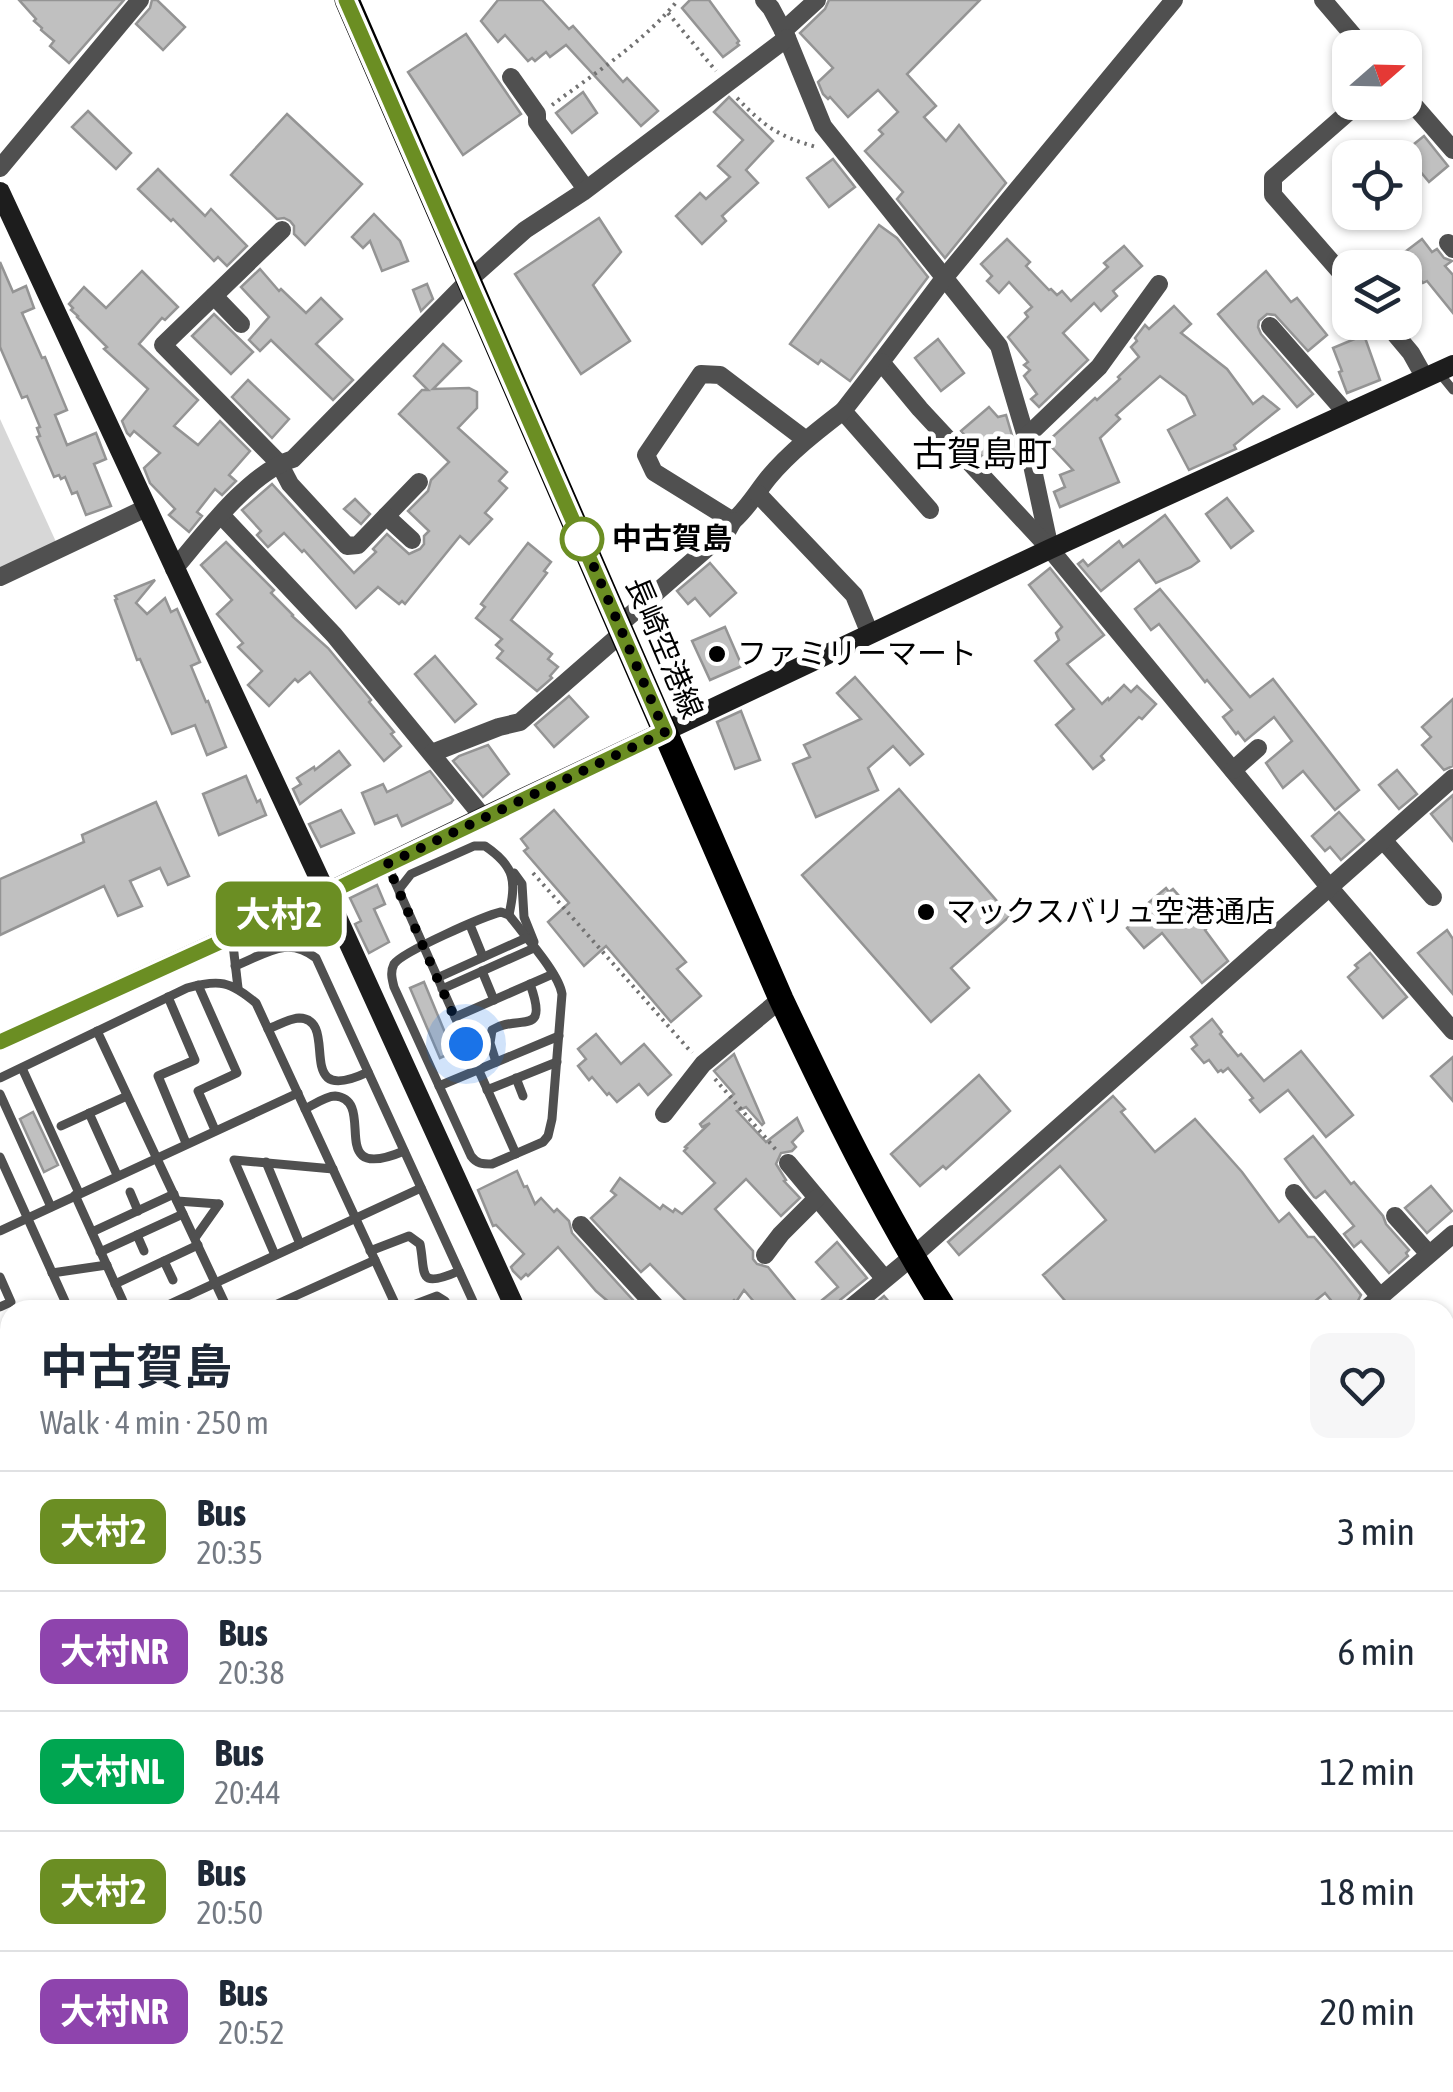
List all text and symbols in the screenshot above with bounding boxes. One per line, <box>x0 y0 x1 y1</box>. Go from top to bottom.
north arrow <box>1332 30 1422 120</box>
map controls <box>1332 30 1422 340</box>
button: locate <box>1332 140 1422 230</box>
button: layers <box>1332 250 1422 340</box>
district label: 古賀島町 <box>912 433 1052 473</box>
marker: 中古賀島 <box>561 518 603 560</box>
place label: 中古賀島 <box>612 521 732 555</box>
street label: 長崎空港線 <box>620 572 710 723</box>
place label: ファミリーマート <box>737 636 977 670</box>
marker: ファミリーマート <box>706 643 728 665</box>
line badge: 大村2 <box>222 882 336 946</box>
text: 大村2 <box>236 894 322 934</box>
place label: マックスバリュ空港通店 <box>946 894 1275 928</box>
marker: マックスバリュ空港通店 <box>915 901 937 923</box>
your location <box>441 1019 491 1069</box>
button: heart <box>1310 1333 1415 1438</box>
text: 中古賀島 <box>40 1339 232 1394</box>
text: Walk · 4 min · 250 m <box>40 1404 269 1441</box>
text: Bus <box>196 1491 246 1534</box>
text: 3 min <box>1337 1510 1415 1553</box>
text: 大村2 <box>60 1511 146 1551</box>
text: 20:35 <box>196 1534 263 1571</box>
text: Bus <box>218 1611 268 1654</box>
text: 6 min <box>1337 1630 1415 1673</box>
text: 大村NR <box>60 1631 168 1671</box>
text: 20:38 <box>218 1654 285 1691</box>
text: Bus <box>214 1731 264 1774</box>
text: 12 min <box>1320 1750 1415 1793</box>
text: 大村NL <box>60 1751 164 1791</box>
text: 20:44 <box>214 1774 281 1811</box>
text: Bus <box>196 1851 246 1894</box>
text: 18 min <box>1320 1870 1415 1913</box>
text: 大村2 <box>60 1871 146 1911</box>
text: 20:50 <box>196 1894 263 1931</box>
text: Bus <box>218 1971 268 2014</box>
text: 20 min <box>1320 1990 1415 2033</box>
text: 大村NR <box>60 1991 168 2031</box>
text: 20:52 <box>218 2014 285 2051</box>

